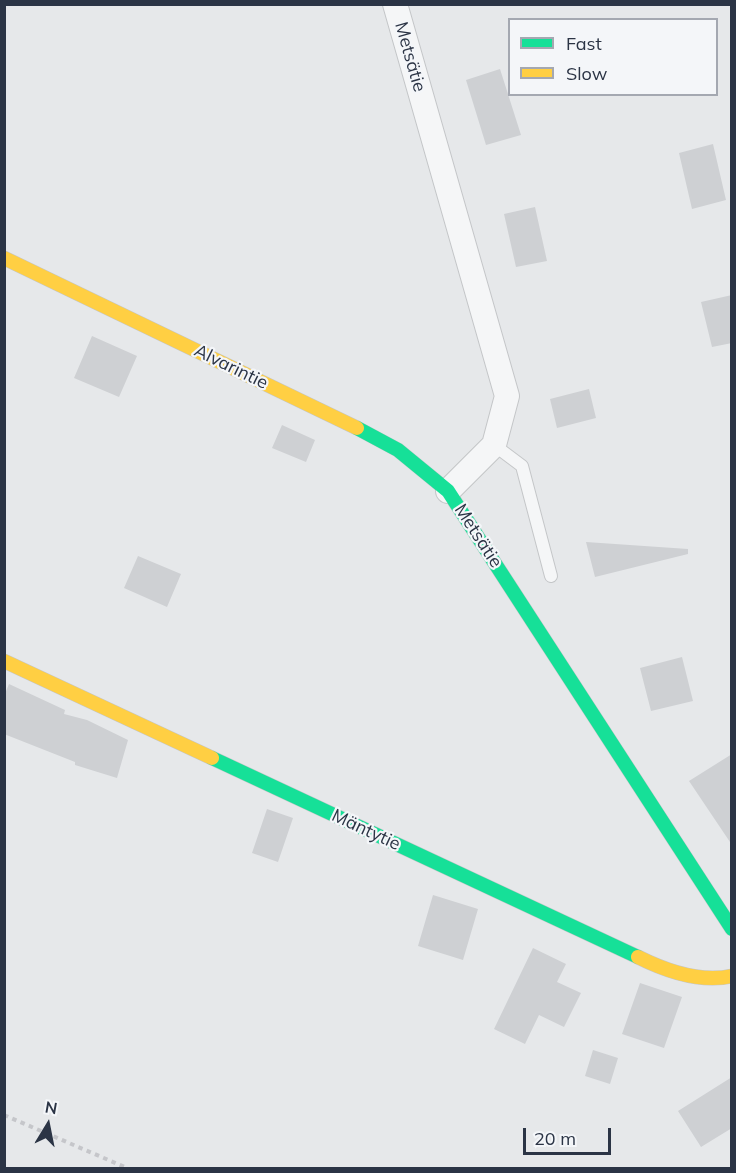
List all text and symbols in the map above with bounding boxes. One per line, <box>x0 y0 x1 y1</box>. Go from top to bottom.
legend <box>508 18 718 96</box>
street label: Metsätie <box>390 20 430 94</box>
text: Fast <box>566 32 602 55</box>
text: Slow <box>566 62 607 85</box>
street label: Alvarintie <box>191 340 271 394</box>
street label: Metsätie <box>449 500 507 572</box>
street label: Mäntytie <box>328 805 404 855</box>
north arrow <box>18 1095 78 1155</box>
text: N <box>43 1096 59 1118</box>
scale bar <box>526 1116 614 1154</box>
text: 20 m <box>534 1127 576 1150</box>

